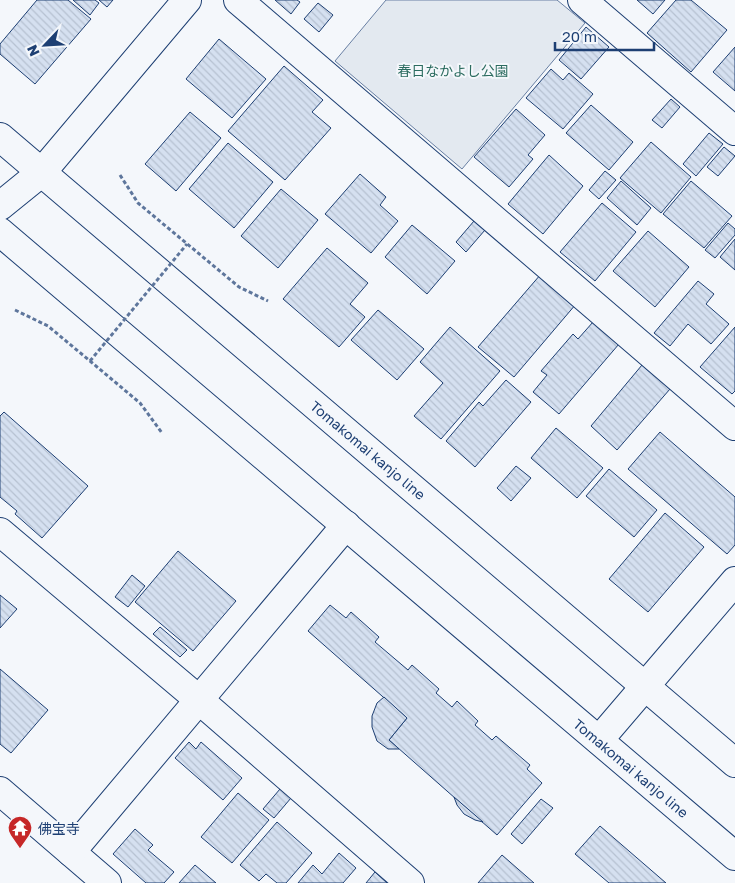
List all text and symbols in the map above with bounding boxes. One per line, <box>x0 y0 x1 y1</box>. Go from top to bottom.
north arrow <box>20 20 70 70</box>
scale bar <box>555 20 654 52</box>
text: 20 m <box>562 27 597 45</box>
text: N <box>23 42 43 59</box>
park label: 春日なかよし公園 <box>397 62 509 79</box>
street label: Tomakomai kanjo line <box>307 397 429 503</box>
street label: Tomakomai kanjo line <box>570 715 692 821</box>
temple icon: 佛宝寺 <box>7 815 33 849</box>
place label: 佛宝寺 <box>38 820 80 837</box>

